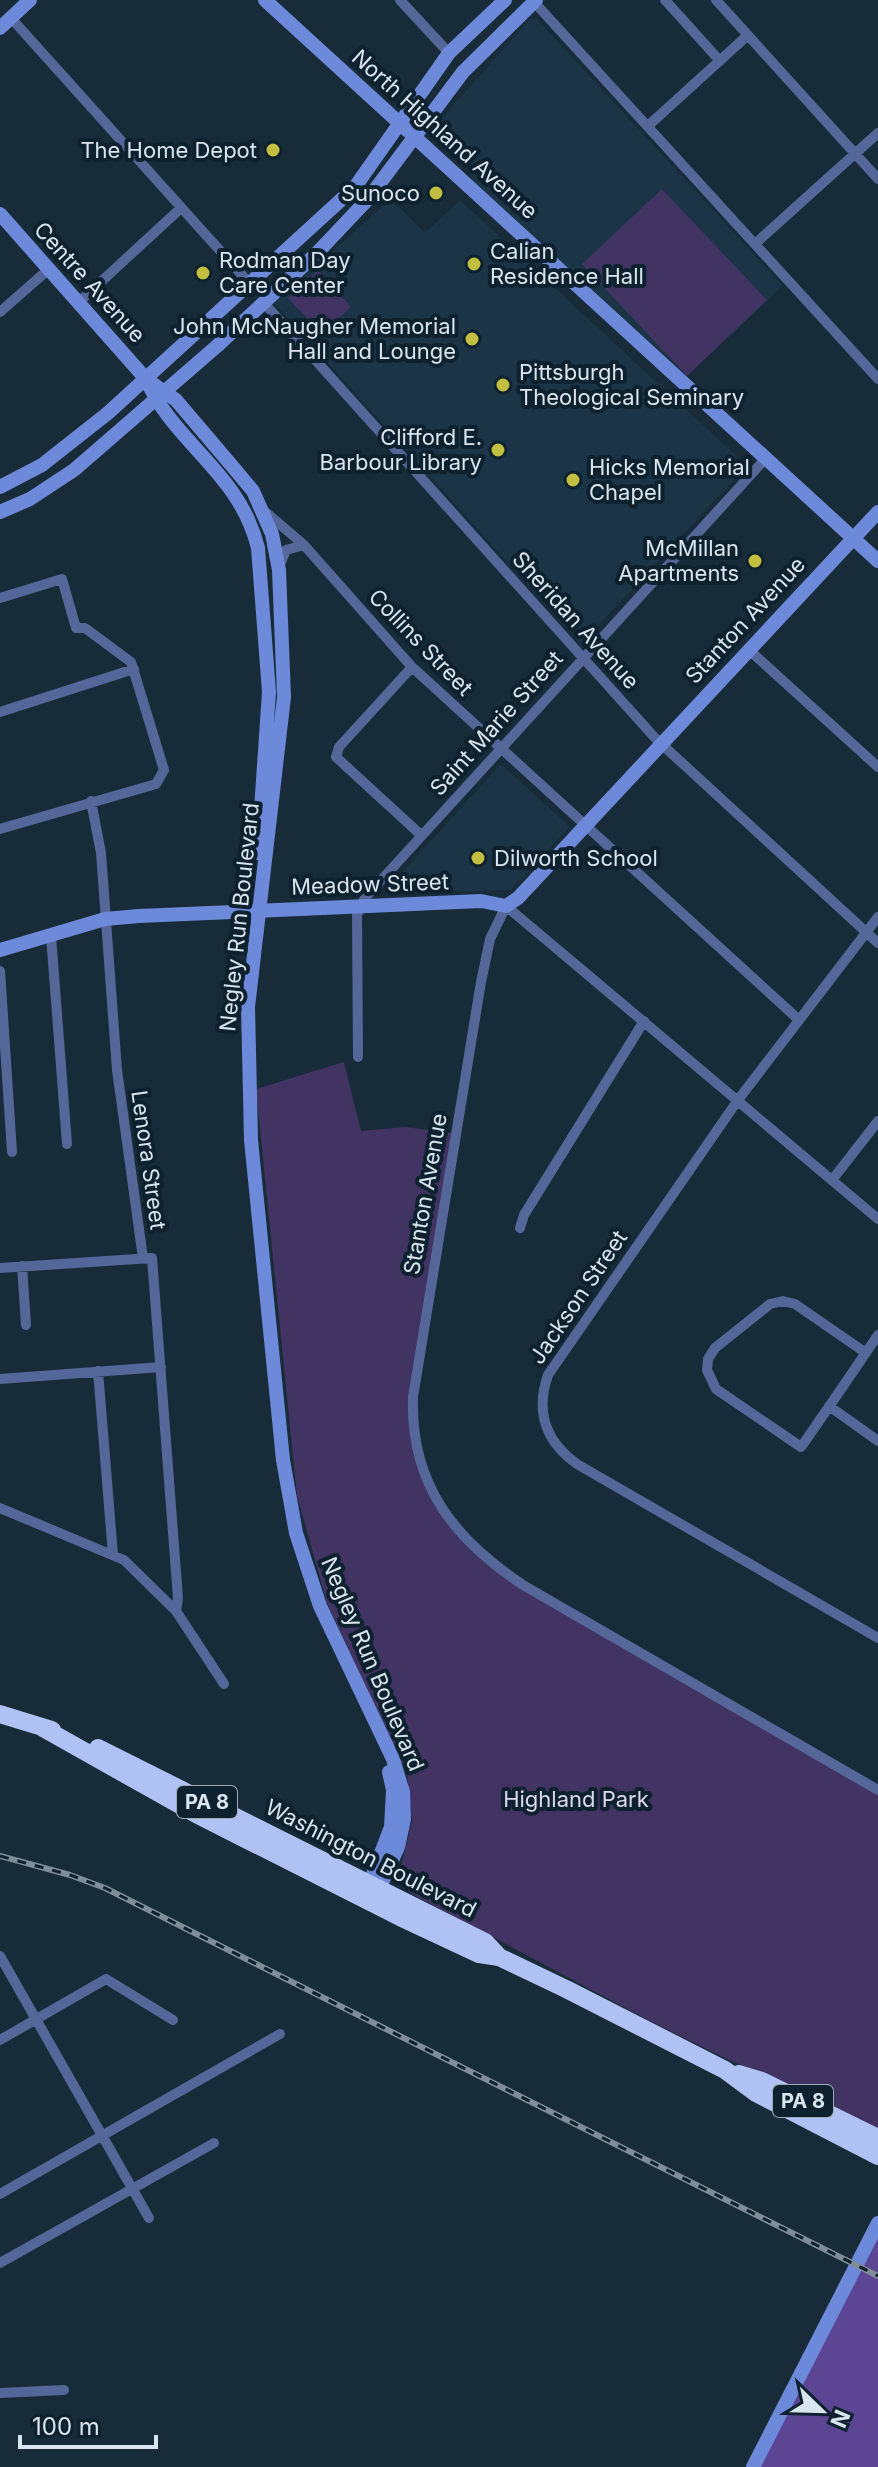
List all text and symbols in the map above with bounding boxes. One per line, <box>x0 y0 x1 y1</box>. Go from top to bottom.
street label: North Highland Avenue <box>347 44 543 224</box>
place label: The Home Depot <box>80 137 257 163</box>
marker: The Home Depot <box>264 141 282 159</box>
place label: Sunoco <box>341 180 420 206</box>
marker: Sunoco <box>427 184 445 202</box>
street label: Centre Avenue <box>29 216 151 348</box>
place label: Calian Residence Hall <box>490 238 644 289</box>
place label: Rodman Day Care Center <box>219 247 351 298</box>
marker: Calian Residence Hall <box>465 255 483 273</box>
marker: Rodman Day Care Center <box>194 264 212 282</box>
place label: John McNaugher Memorial Hall and Lounge <box>173 313 456 364</box>
marker: John McNaugher Memorial Hall and Lounge <box>463 330 481 348</box>
place label: Pittsburgh Theological Seminary <box>519 359 744 410</box>
marker: Pittsburgh Theological Seminary <box>494 376 512 394</box>
place label: Clifford E. Barbour Library <box>320 424 482 475</box>
marker: Clifford E. Barbour Library <box>489 441 507 459</box>
place label: Hicks Memorial Chapel <box>589 454 750 505</box>
marker: Hicks Memorial Chapel <box>564 471 582 489</box>
place label: McMillan Apartments <box>618 535 739 586</box>
street label: Sheridan Avenue <box>507 546 645 694</box>
street label: Stanton Avenue <box>680 551 810 689</box>
marker: McMillan Apartments <box>746 552 764 570</box>
street label: Collins Street <box>364 583 478 701</box>
street label: Saint Marie Street <box>424 645 568 801</box>
street label: Negley Run Boulevard <box>214 801 264 1033</box>
place label: Dilworth School <box>494 845 658 871</box>
marker: Dilworth School <box>469 849 487 867</box>
street label: Meadow Street <box>291 868 449 900</box>
street label: Lenora Street <box>126 1089 172 1231</box>
street label: Stanton Avenue <box>398 1111 452 1277</box>
street label: Jackson Street <box>524 1225 632 1369</box>
street label: Negley Run Boulevard <box>316 1553 430 1775</box>
road number: PA 8 <box>177 1786 237 1818</box>
park label: Highland Park <box>503 1786 649 1812</box>
street label: Washington Boulevard <box>261 1794 481 1922</box>
road number: PA 8 <box>773 2085 833 2117</box>
north arrow <box>782 2371 862 2451</box>
scale bar <box>20 2399 156 2449</box>
text: N <box>825 2406 856 2432</box>
text: 100 m <box>32 2412 100 2441</box>

